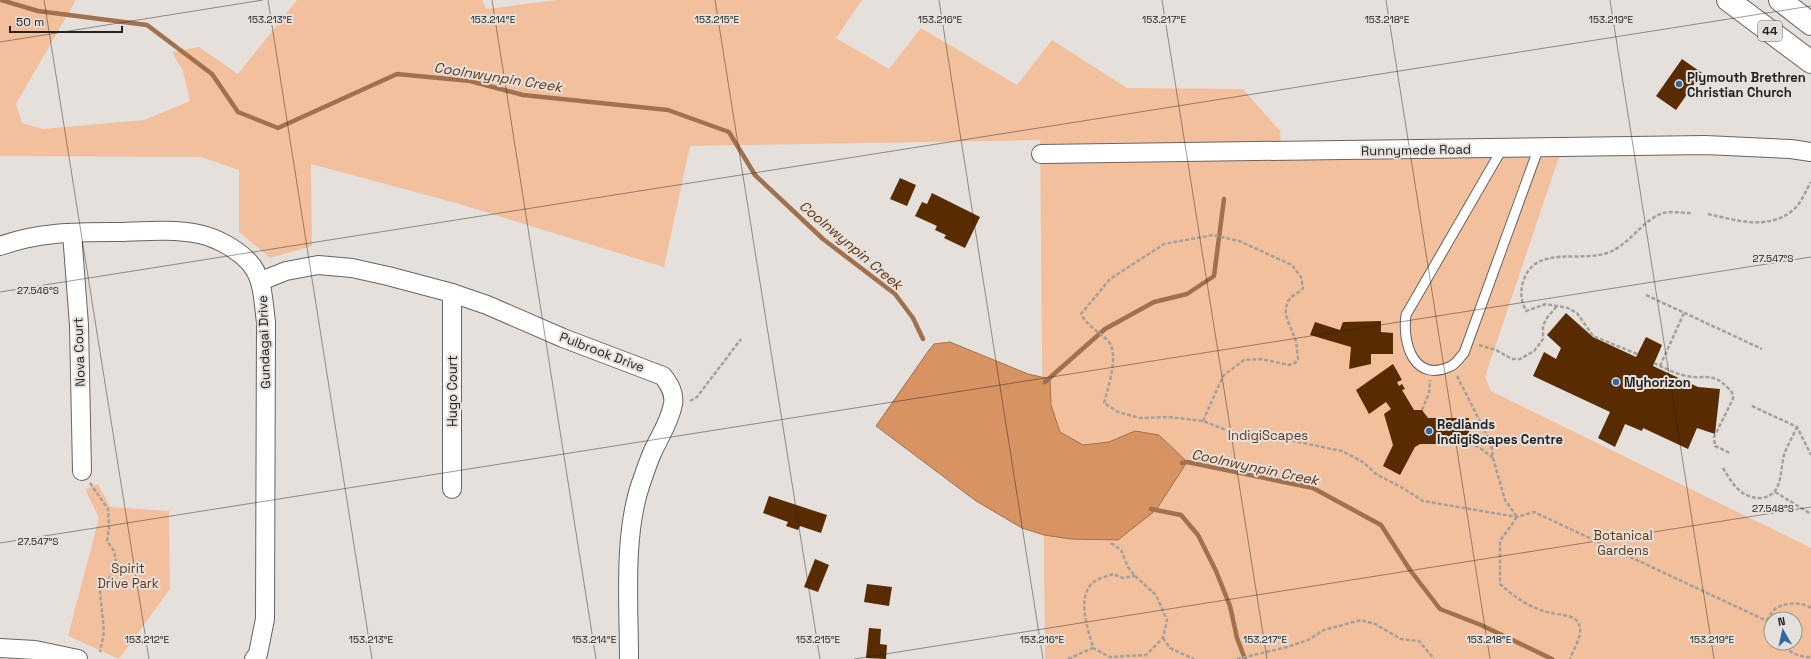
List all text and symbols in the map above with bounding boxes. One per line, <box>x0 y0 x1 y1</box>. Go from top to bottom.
scale bar <box>10 8 122 34</box>
text: 153.213°E <box>248 13 293 26</box>
text: 153.214°E <box>471 13 516 26</box>
text: 153.215°E <box>695 13 740 26</box>
text: 153.216°E <box>918 13 963 26</box>
text: 153.217°E <box>1142 13 1186 26</box>
text: 153.218°E <box>1365 13 1410 26</box>
text: 153.219°E <box>1589 13 1634 26</box>
text: 50 m <box>16 14 44 30</box>
road number: 44 <box>1758 21 1782 41</box>
water label: Coolnwynpin Creek <box>433 58 565 96</box>
place label: Plymouth Brethren Christian Church <box>1687 69 1806 101</box>
marker: Plymouth Brethren Christian Church <box>1674 79 1684 89</box>
street label: Runnymede Road <box>1361 141 1471 159</box>
water label: Coolnwynpin Creek <box>796 197 907 294</box>
text: 27.547°S <box>1753 252 1793 265</box>
text: 27.546°S <box>17 284 59 297</box>
street label: Gundagai Drive <box>254 295 274 389</box>
street label: Nova Court <box>69 317 89 387</box>
street label: Pulbrook Drive <box>557 328 647 376</box>
street label: Hugo Court <box>444 355 461 427</box>
place label: Myhorizon <box>1624 374 1691 391</box>
marker: Myhorizon <box>1611 377 1621 387</box>
place label: Redlands IndigiScapes Centre <box>1437 416 1563 448</box>
marker: Redlands IndigiScapes Centre <box>1424 426 1434 436</box>
park label: IndigiScapes <box>1228 427 1308 444</box>
water label: Coolnwynpin Creek <box>1190 445 1322 490</box>
text: 27.548°S <box>1752 502 1794 515</box>
park label: Botanical Gardens <box>1593 527 1653 559</box>
text: 27.547°S <box>18 535 58 548</box>
park label: Spirit Drive Park <box>97 560 159 592</box>
north arrow <box>1763 611 1803 651</box>
text: N <box>1777 614 1786 629</box>
text: 153.212°E <box>125 633 170 646</box>
text: 153.213°E <box>349 633 394 646</box>
text: 153.214°E <box>572 633 617 646</box>
text: 153.215°E <box>796 633 841 646</box>
text: 153.216°E <box>1020 633 1065 646</box>
text: 153.217°E <box>1243 633 1287 646</box>
text: 153.218°E <box>1467 633 1512 646</box>
text: 153.219°E <box>1690 633 1735 646</box>

